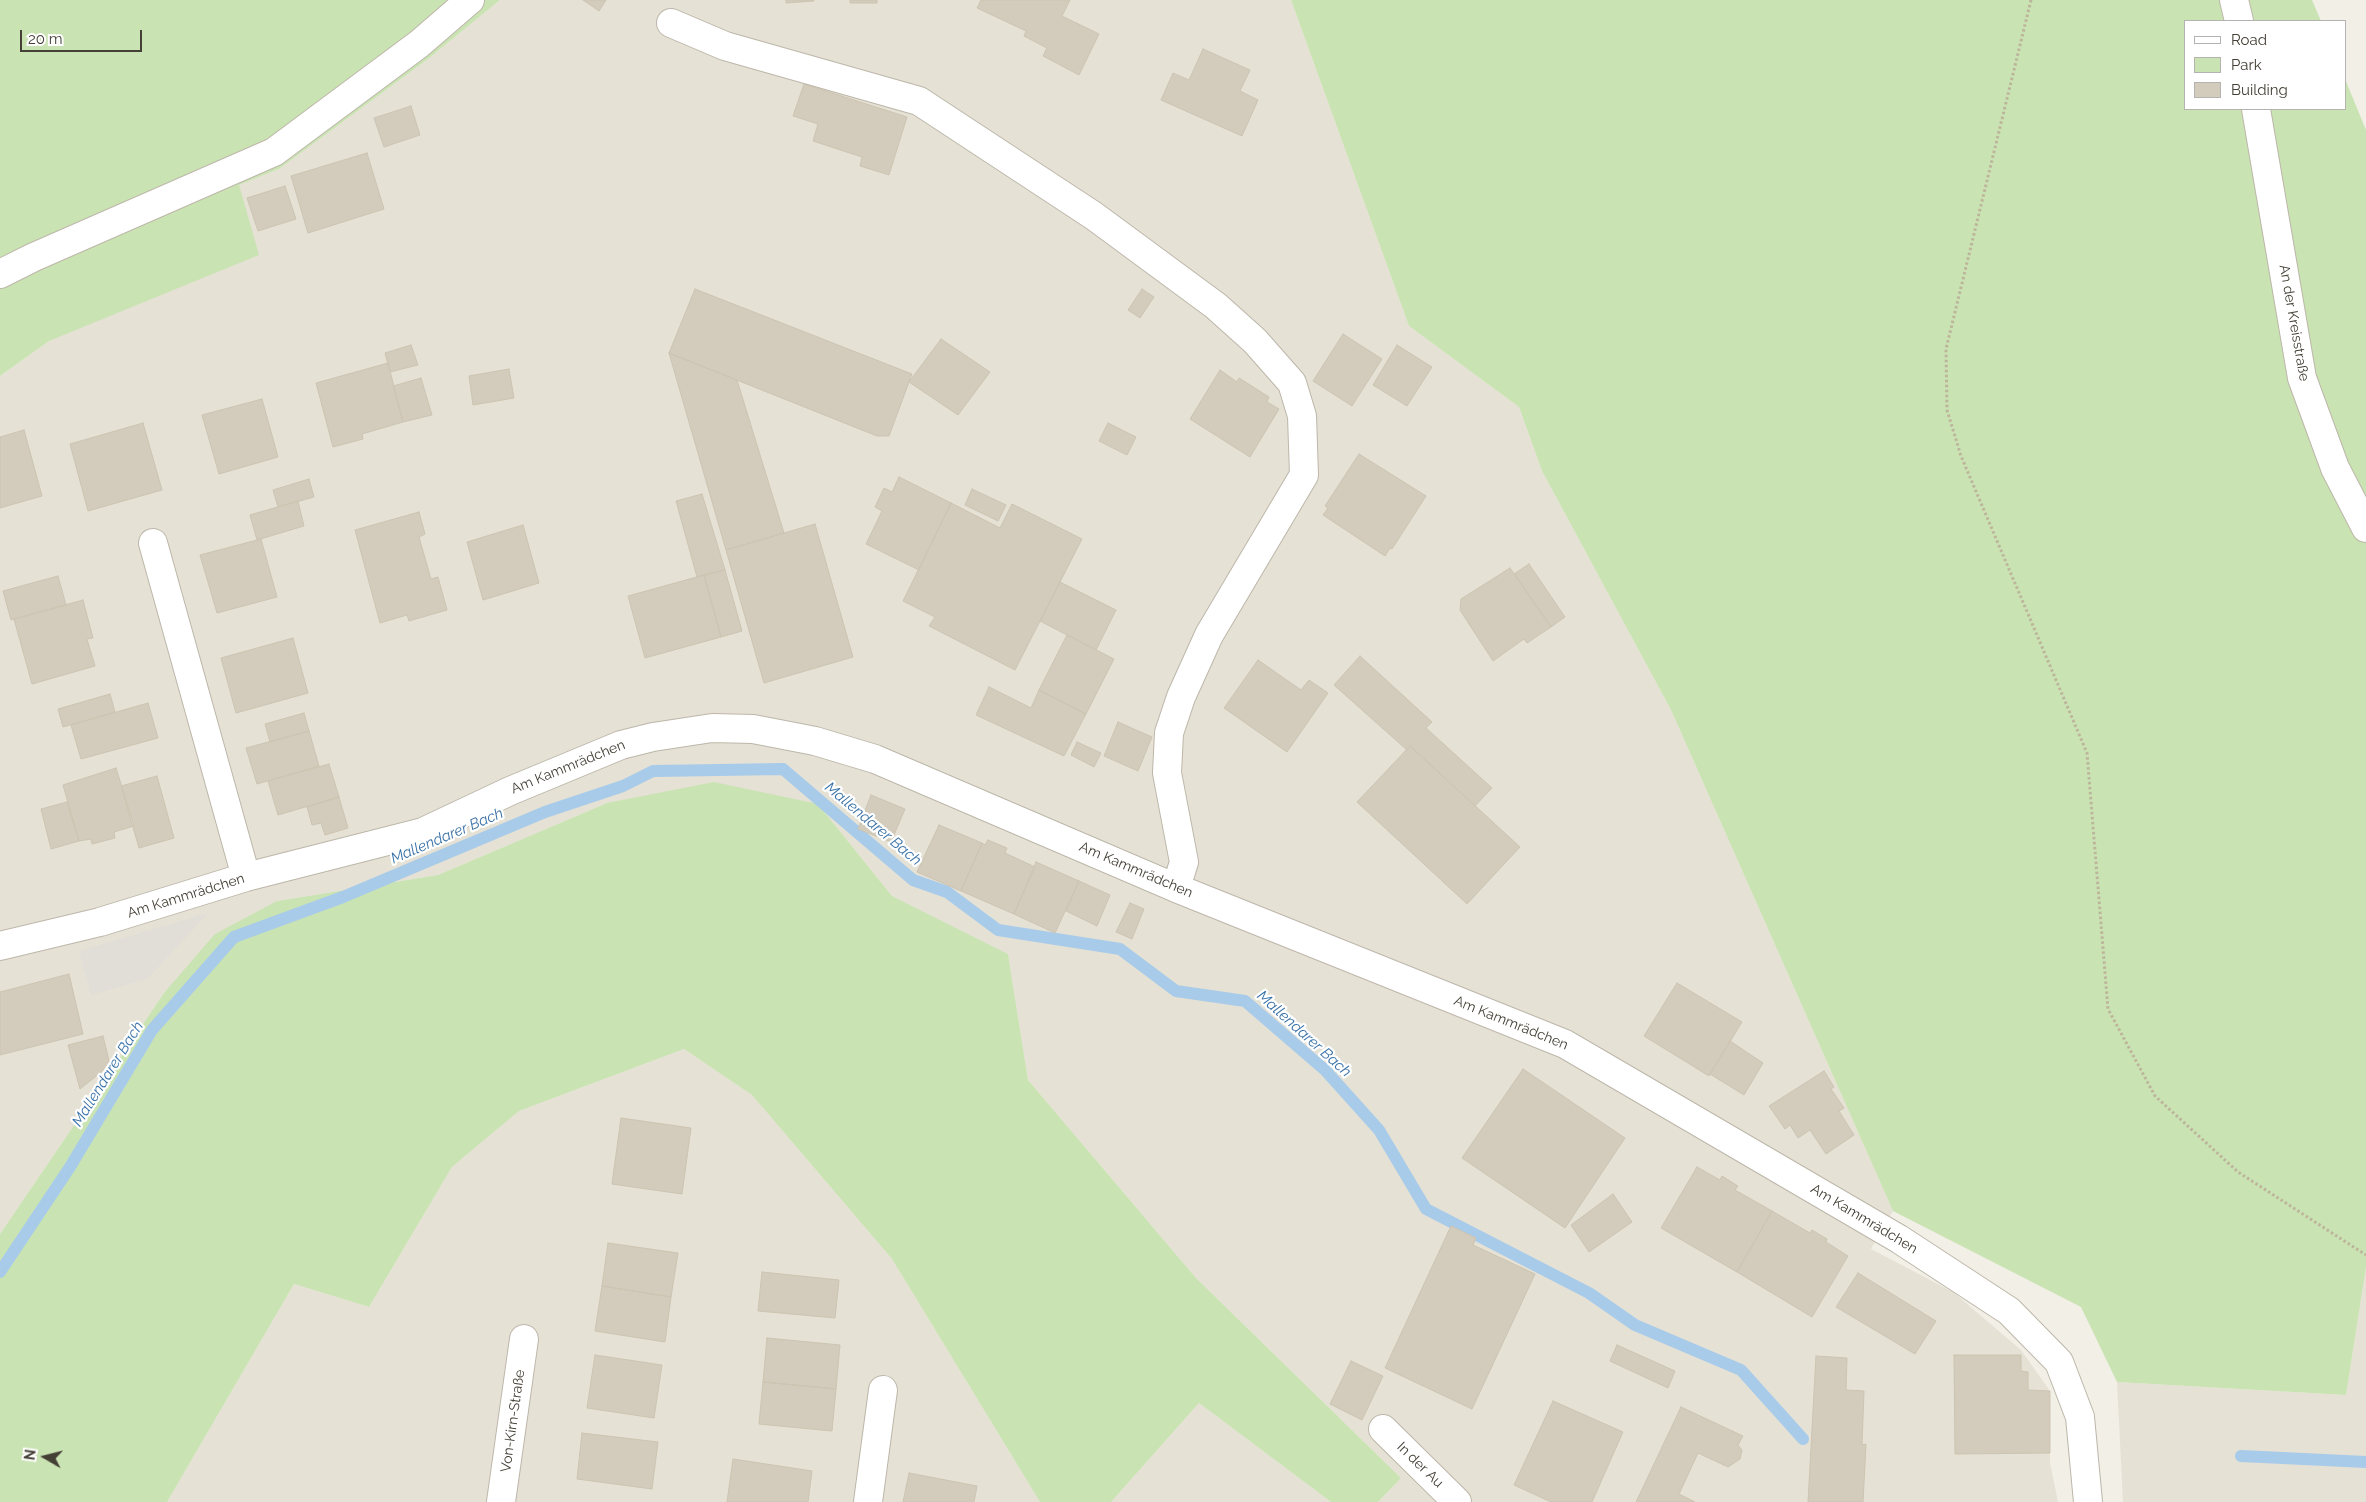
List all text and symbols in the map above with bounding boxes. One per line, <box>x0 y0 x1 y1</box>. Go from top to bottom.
scale bar <box>22 20 145 52</box>
legend <box>2184 20 2346 110</box>
text: 20 m <box>28 30 63 48</box>
text: Road <box>2231 31 2267 49</box>
text: Park <box>2231 56 2262 74</box>
text: Building <box>2231 81 2288 99</box>
street label: An der Kreisstraße <box>2275 263 2313 383</box>
street label: Am Kammrädchen <box>508 736 628 798</box>
water label: Mallendarer Bach <box>821 778 925 870</box>
water label: Mallendarer Bach <box>388 804 506 868</box>
street label: Am Kammrädchen <box>1077 838 1195 902</box>
street label: Am Kammrädchen <box>125 870 247 922</box>
water label: Mallendarer Bach <box>1253 987 1355 1081</box>
street label: Am Kammrädchen <box>1451 992 1571 1054</box>
water label: Mallendarer Bach <box>68 1018 148 1130</box>
street label: Am Kammrädchen <box>1808 1180 1920 1258</box>
street label: Von-Kirn-Straße <box>497 1369 529 1473</box>
north arrow <box>20 1432 70 1482</box>
street label: In der Au <box>1393 1439 1447 1491</box>
text: N <box>21 1449 39 1461</box>

